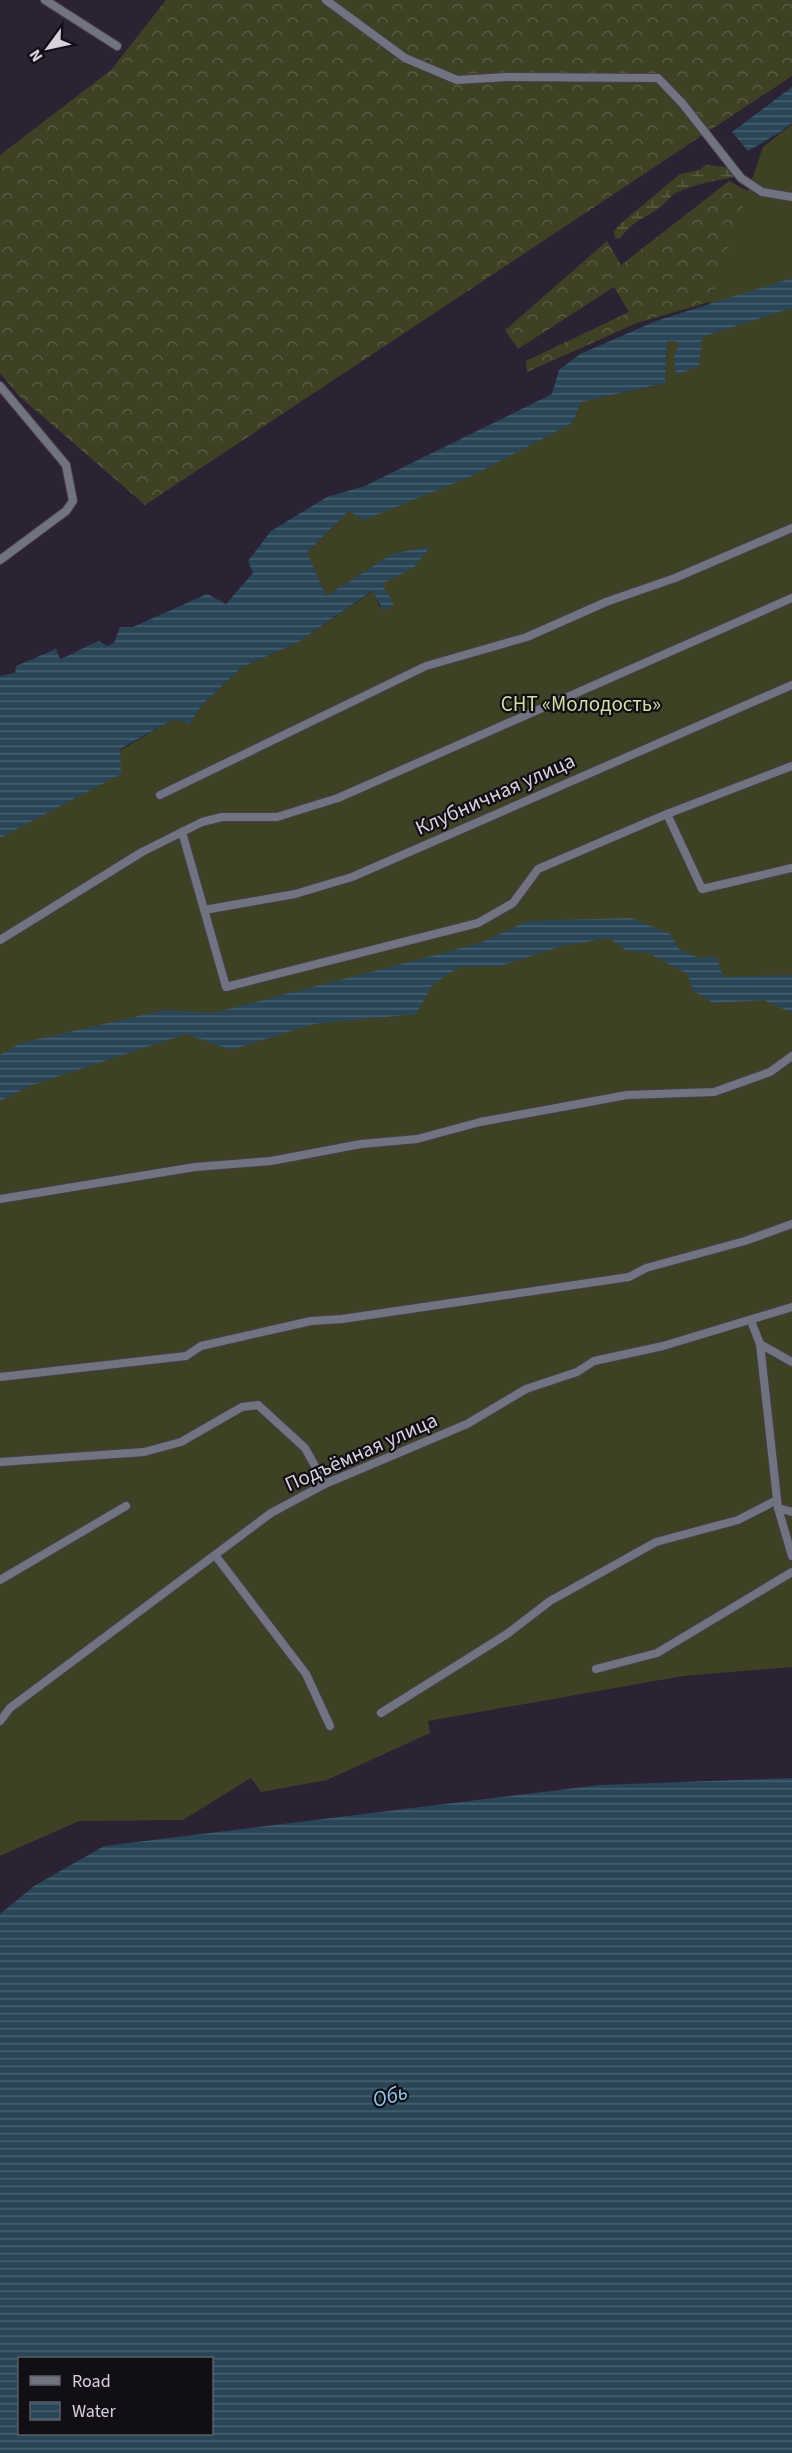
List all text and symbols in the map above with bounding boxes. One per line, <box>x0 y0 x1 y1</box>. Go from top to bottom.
north arrow <box>18 18 78 78</box>
text: N <box>24 45 48 66</box>
park label: СНТ «Молодость» <box>501 689 661 719</box>
street label: Клубничная улица <box>410 745 580 843</box>
street label: Подъёмная улица <box>280 1405 442 1499</box>
water label: Обь <box>369 2076 411 2116</box>
legend <box>18 2357 213 2435</box>
text: Road <box>72 2369 111 2394</box>
text: Water <box>72 2399 116 2424</box>

